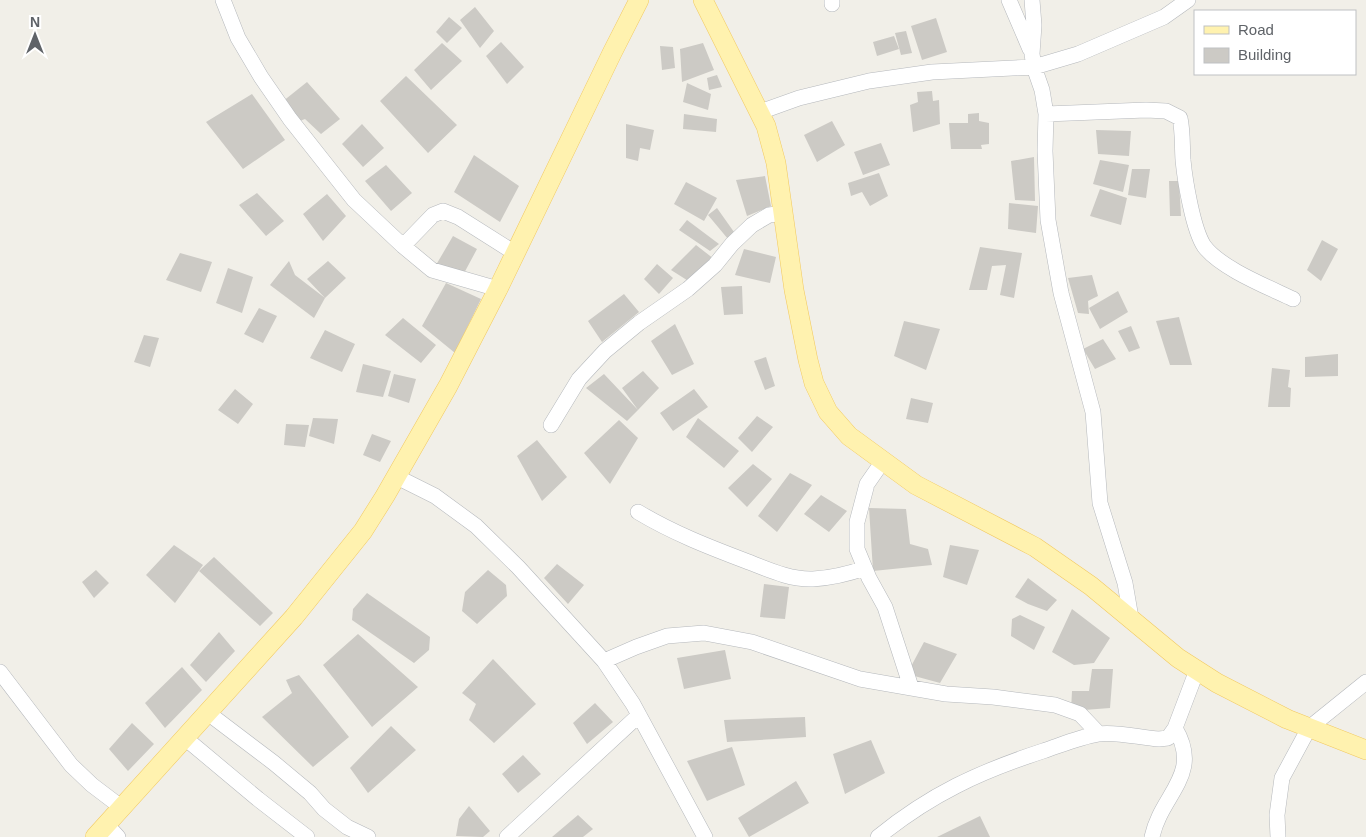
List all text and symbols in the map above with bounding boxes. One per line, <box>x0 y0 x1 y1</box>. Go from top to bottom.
north arrow <box>10 10 60 60</box>
legend <box>1194 10 1356 75</box>
text: N <box>30 14 40 30</box>
text: Road <box>1238 21 1274 38</box>
text: Building <box>1238 46 1291 63</box>

